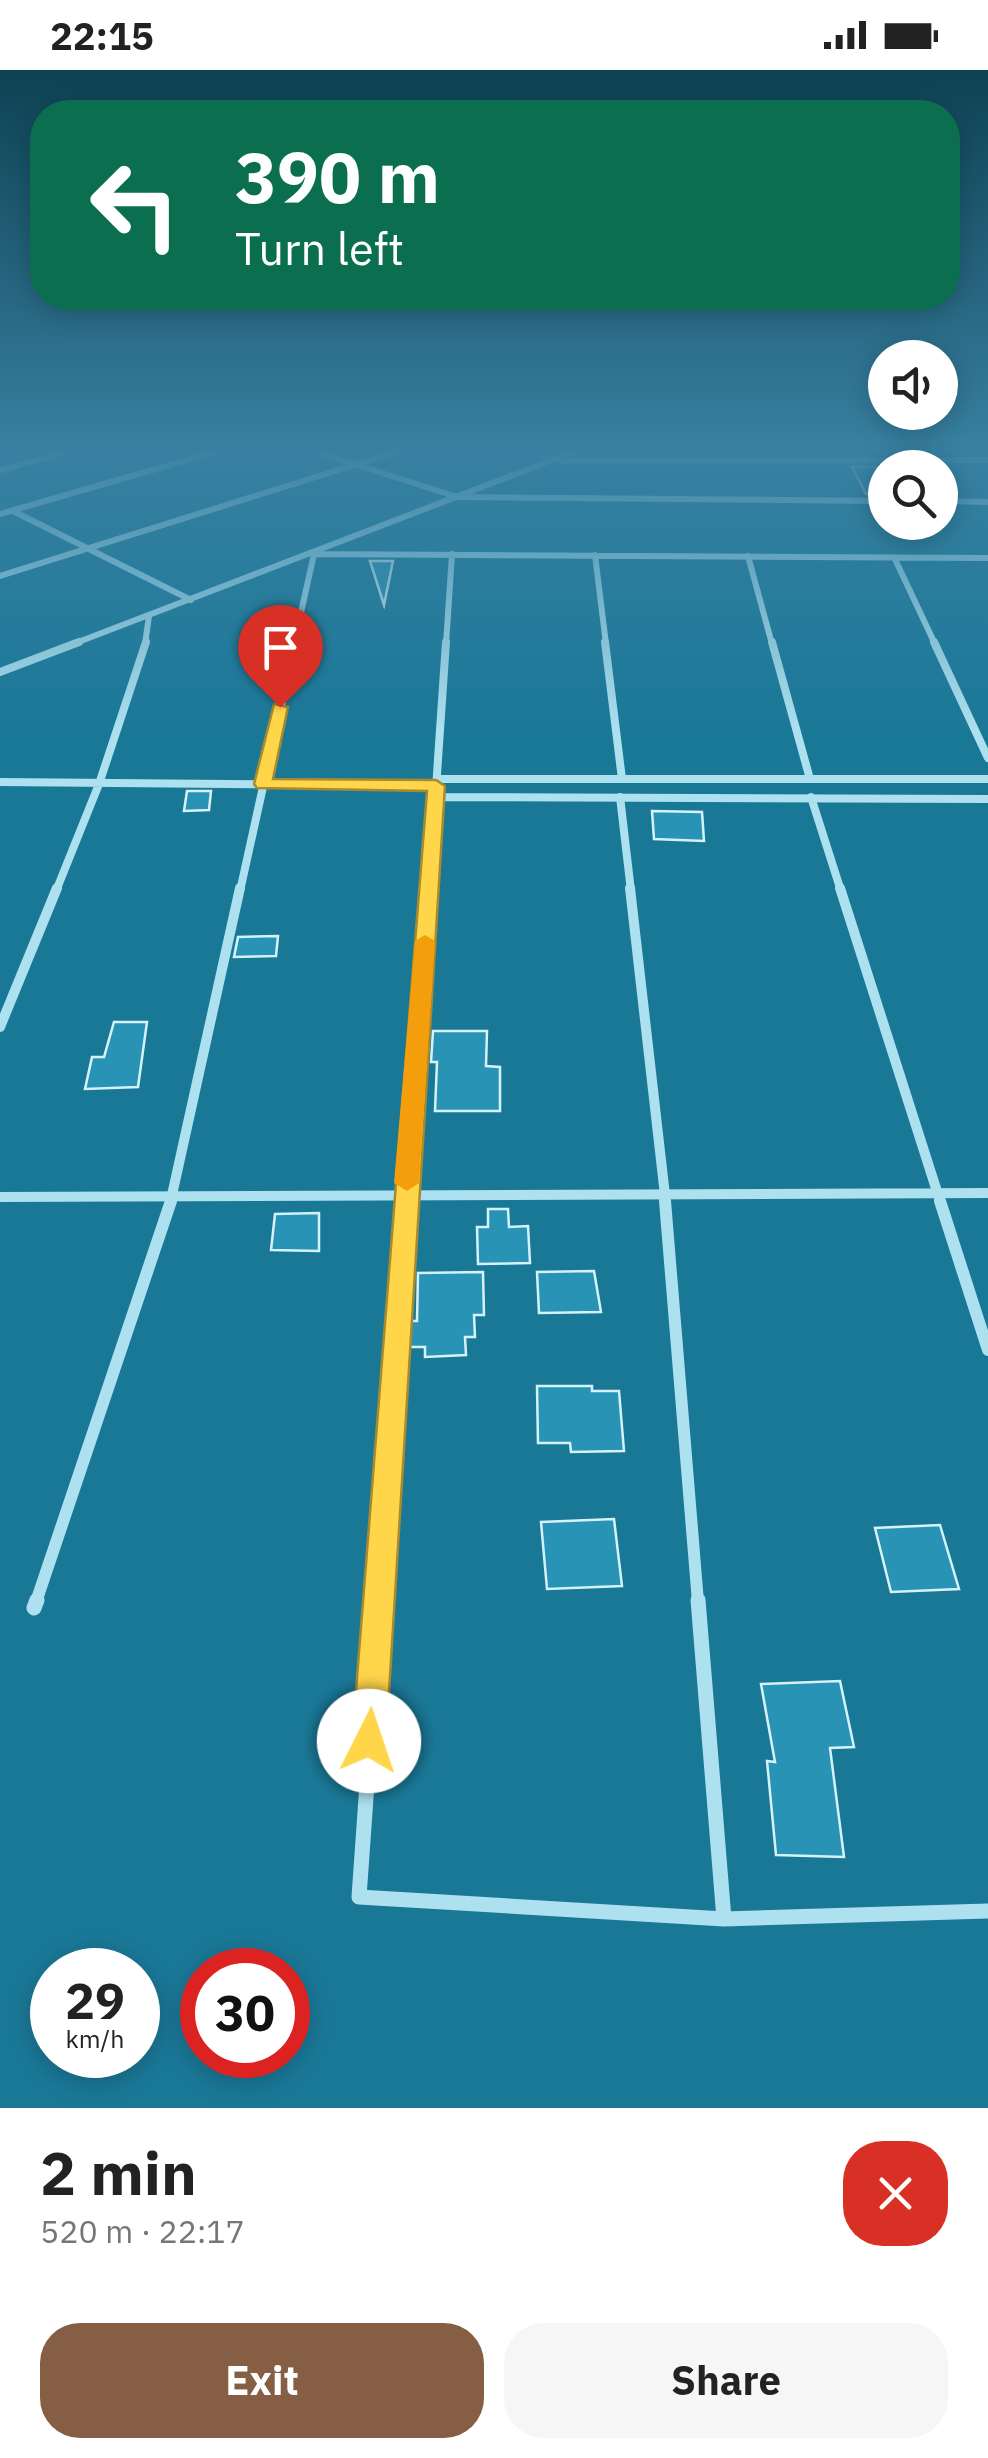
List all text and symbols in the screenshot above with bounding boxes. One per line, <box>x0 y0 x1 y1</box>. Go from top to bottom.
text: 22:15 <box>50 11 154 60</box>
text: 390 m <box>235 131 440 222</box>
icon: left <box>70 140 200 270</box>
text: Turn left <box>235 219 404 277</box>
map controls <box>868 340 958 540</box>
button: sound <box>868 340 958 430</box>
button: search <box>868 450 958 540</box>
pin <box>238 605 323 708</box>
icon: arrive <box>253 620 308 675</box>
position arrow <box>317 1689 421 1793</box>
speed limit sign: 30 <box>180 1948 310 2078</box>
text: 29 <box>65 1968 125 2033</box>
text: km/h <box>66 2022 124 2055</box>
text: 2 min <box>40 2133 197 2212</box>
button: close <box>843 2141 948 2246</box>
text: 520 m · 22:17 <box>40 2210 245 2252</box>
button: Exit <box>40 2323 484 2438</box>
button: Share <box>504 2323 948 2438</box>

